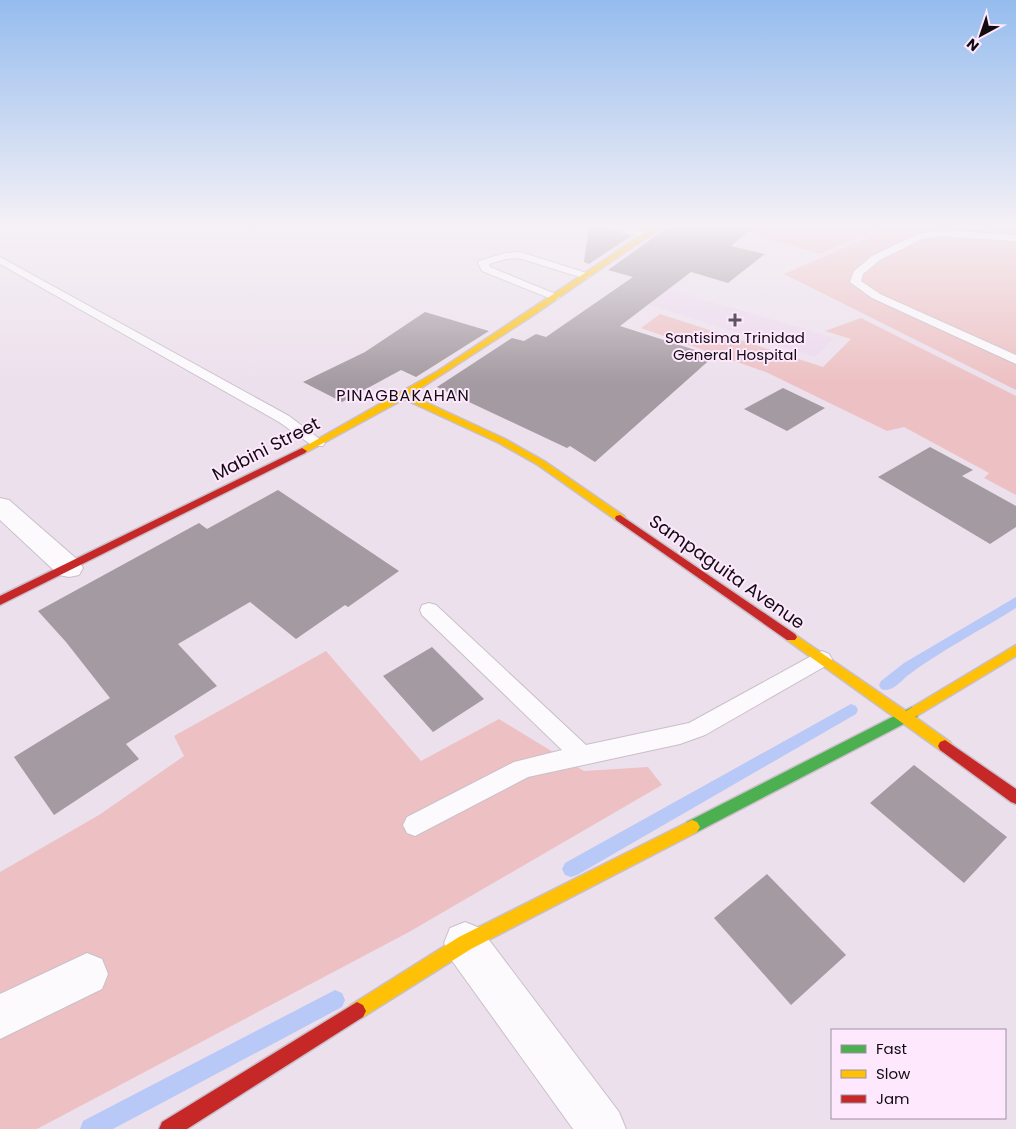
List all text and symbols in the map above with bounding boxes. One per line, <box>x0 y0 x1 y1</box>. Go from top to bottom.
north arrow <box>956 10 1006 60</box>
text: N <box>962 34 983 56</box>
marker: Santisima Trinidad General Hospital <box>728 313 742 327</box>
place label: Santisima Trinidad General Hospital <box>665 327 805 365</box>
district label: PINAGBAKAHAN <box>336 384 470 407</box>
street label: Mabini Street <box>208 411 324 486</box>
street label: Sampaguita Avenue <box>644 508 810 635</box>
legend <box>831 1029 1006 1119</box>
text: Fast <box>876 1038 907 1059</box>
text: Slow <box>876 1063 911 1084</box>
text: Jam <box>876 1088 910 1109</box>

